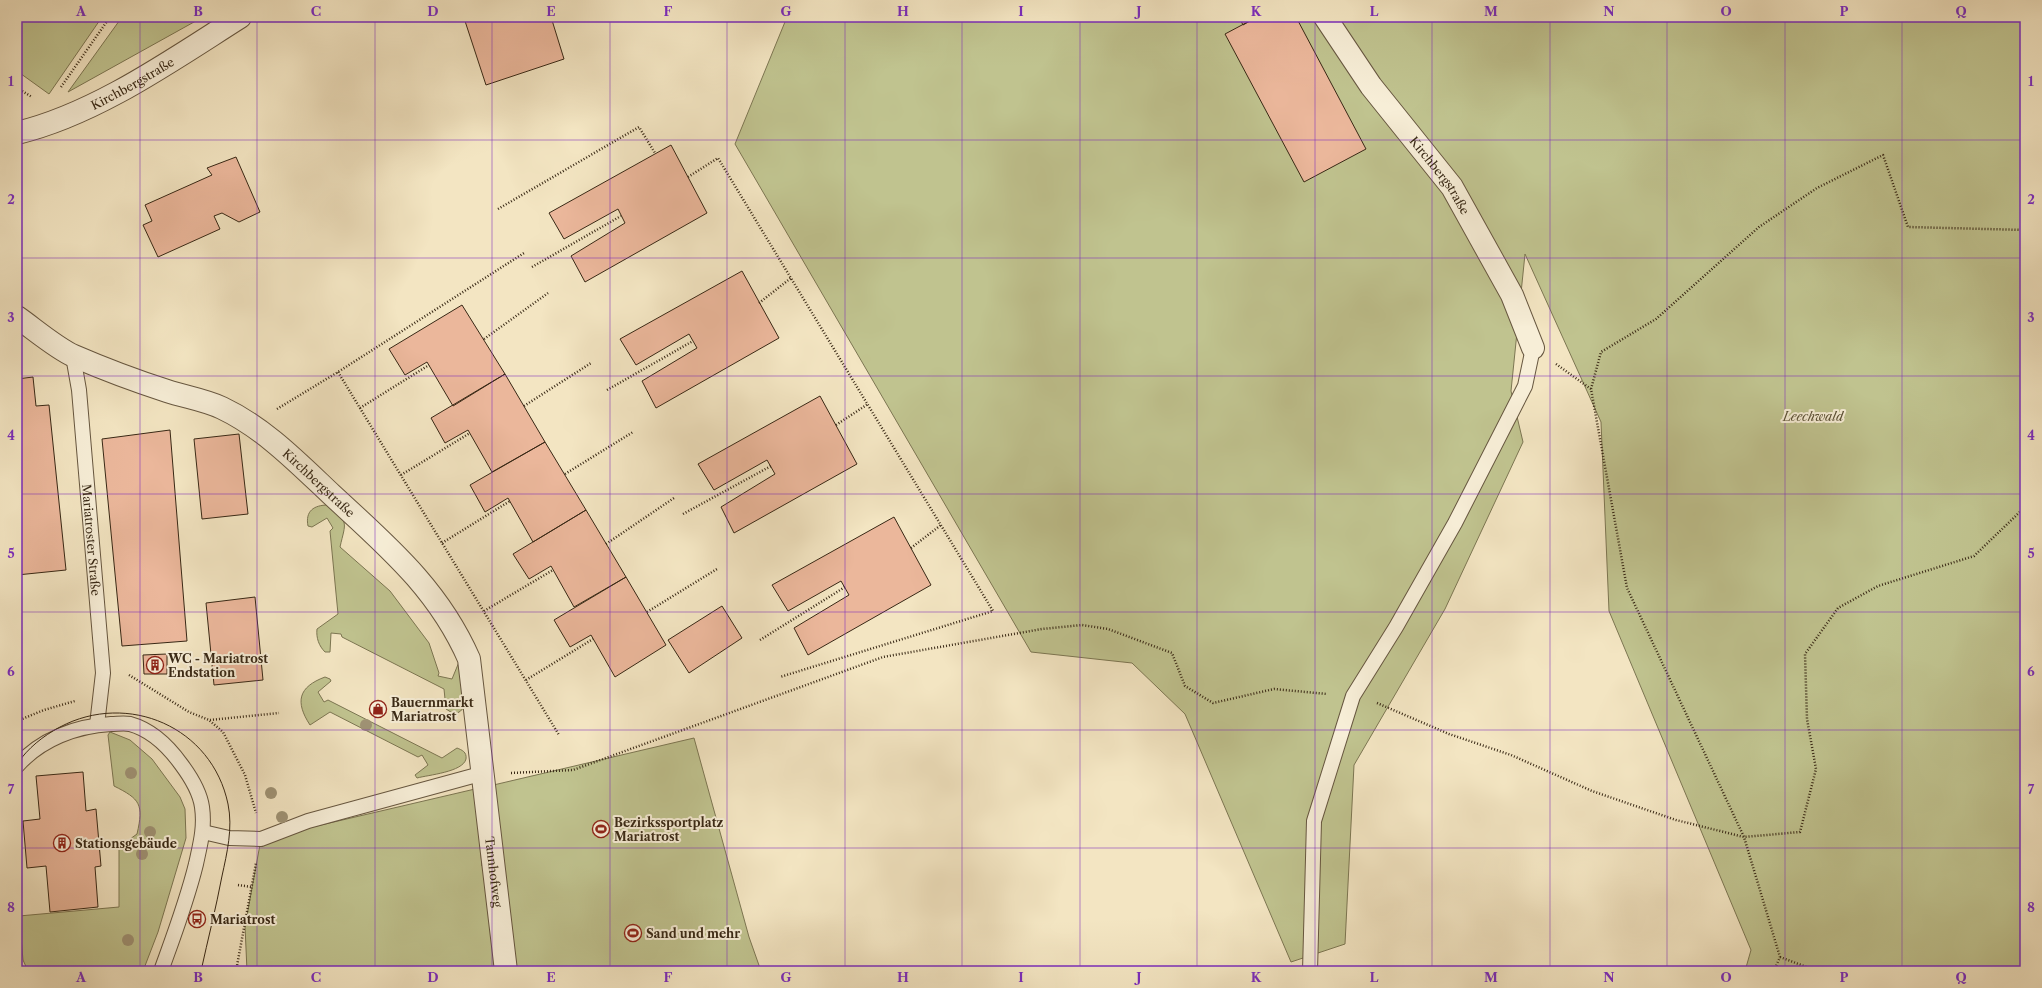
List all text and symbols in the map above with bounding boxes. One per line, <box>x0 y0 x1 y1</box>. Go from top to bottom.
text: A <box>75 3 87 19</box>
text: B <box>193 3 203 19</box>
text: C <box>311 3 321 19</box>
text: D <box>427 3 439 19</box>
text: E <box>546 3 556 19</box>
text: F <box>664 3 673 19</box>
text: G <box>780 3 792 19</box>
text: H <box>897 3 909 19</box>
text: I <box>1018 3 1024 19</box>
text: J <box>1134 3 1142 19</box>
text: K <box>1251 3 1262 19</box>
text: L <box>1370 3 1379 19</box>
text: M <box>1484 3 1498 19</box>
text: N <box>1603 3 1615 19</box>
text: O <box>1720 3 1732 19</box>
text: P <box>1840 3 1849 19</box>
text: Q <box>1955 3 1967 19</box>
street label: Kirchbergstraße <box>88 54 177 112</box>
text: 1 <box>8 73 14 89</box>
text: 1 <box>2028 73 2034 89</box>
street label: Kirchbergstraße <box>1407 133 1473 217</box>
text: 2 <box>7 191 15 207</box>
text: 2 <box>2027 191 2035 207</box>
text: 3 <box>7 309 15 325</box>
text: 3 <box>2027 309 2035 325</box>
park label: Leechwald <box>1782 409 1845 424</box>
text: 4 <box>7 427 15 443</box>
text: 4 <box>2027 427 2035 443</box>
street label: Kirchbergstraße <box>280 445 358 520</box>
street label: Mariatroster Straße <box>80 484 104 597</box>
text: 5 <box>7 545 15 561</box>
text: 5 <box>2027 545 2035 561</box>
place label: WC - Mariatrost Endstation <box>167 651 268 680</box>
building icon: WC - Mariatrost Endstation <box>145 655 165 675</box>
text: 6 <box>7 663 15 679</box>
text: 6 <box>2027 663 2035 679</box>
place label: Bauernmarkt Mariatrost <box>391 695 474 724</box>
shop icon: Bauernmarkt Mariatrost <box>368 699 388 719</box>
text: 7 <box>8 781 15 797</box>
text: 7 <box>2028 781 2035 797</box>
place label: Bezirkssportplatz Mariatrost <box>614 815 723 844</box>
sports icon: Bezirkssportplatz Mariatrost <box>591 819 611 839</box>
building icon: Stationsgebäude <box>52 833 72 853</box>
place label: Stationsgebäude <box>75 836 177 851</box>
street label: Tannhofweg <box>483 836 506 909</box>
text: 8 <box>7 899 15 915</box>
text: 8 <box>2027 899 2035 915</box>
bus stop icon: Mariatrost <box>187 909 207 929</box>
place label: Mariatrost <box>210 912 275 927</box>
sports icon: Sand und mehr <box>623 923 643 943</box>
place label: Sand und mehr <box>646 926 740 941</box>
text: A <box>75 969 87 985</box>
text: B <box>193 969 203 985</box>
text: C <box>311 969 321 985</box>
text: D <box>427 969 439 985</box>
text: E <box>546 969 556 985</box>
text: F <box>664 969 673 985</box>
text: G <box>780 969 792 985</box>
text: H <box>897 969 909 985</box>
text: I <box>1018 969 1024 985</box>
text: J <box>1134 969 1142 985</box>
text: K <box>1251 969 1262 985</box>
text: L <box>1370 969 1379 985</box>
text: M <box>1484 969 1498 985</box>
text: N <box>1603 969 1615 985</box>
text: O <box>1720 969 1732 985</box>
text: P <box>1840 969 1849 985</box>
text: Q <box>1955 969 1967 985</box>

